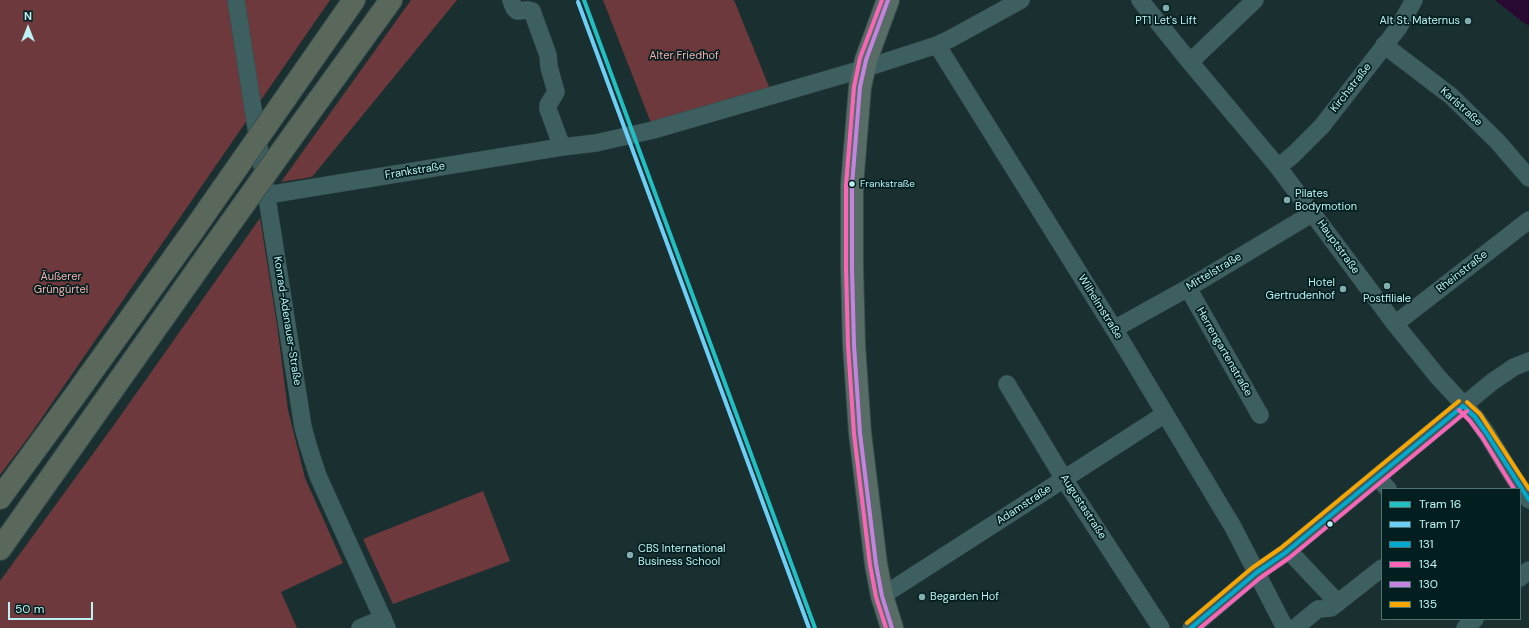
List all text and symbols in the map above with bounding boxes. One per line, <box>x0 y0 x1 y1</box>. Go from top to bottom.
marker: PT1 Let's Lift <box>1161 3 1171 13</box>
north arrow <box>8 8 48 48</box>
text: N <box>24 9 32 23</box>
place label: PT1 Let's Lift <box>1135 14 1197 28</box>
place label: Alt St. Maternus <box>1380 14 1460 28</box>
marker: Alt St. Maternus <box>1463 16 1473 26</box>
park label: Alter Friedhof <box>649 49 719 63</box>
street label: Kirchstraße <box>1328 61 1374 115</box>
street label: Karlstraße <box>1437 85 1485 129</box>
street label: Frankstraße <box>384 160 446 182</box>
place label: Frankstraße <box>860 178 915 190</box>
marker: Frankstraße <box>847 179 857 189</box>
place label: Pilates Bodymotion <box>1295 187 1357 213</box>
marker: Pilates Bodymotion <box>1282 195 1292 205</box>
street label: Hauptstraße <box>1314 217 1362 277</box>
street label: Rheinstraße <box>1434 248 1490 296</box>
street label: Mittelstraße <box>1184 250 1244 294</box>
street label: Konrad-Adenauer-Straße <box>270 255 304 387</box>
park label: Äußerer Grüngürtel <box>34 270 88 296</box>
street label: Wilhelmstraße <box>1075 272 1125 342</box>
place label: Hotel Gertrudenhof <box>1266 276 1335 302</box>
marker: Postfiliale <box>1382 281 1392 291</box>
marker: Hotel Gertrudenhof <box>1338 284 1348 294</box>
place label: Postfiliale <box>1363 292 1411 306</box>
street label: Herrengartenstraße <box>1193 305 1255 399</box>
street label: Augustastraße <box>1057 472 1109 542</box>
street label: Adamstraße <box>994 482 1054 528</box>
legend <box>1381 488 1521 620</box>
text: Tram 16 <box>1419 496 1461 512</box>
text: Tram 17 <box>1419 516 1460 532</box>
unlabelled marker <box>1325 519 1335 529</box>
text: 131 <box>1419 536 1433 552</box>
place label: CBS International Business School <box>638 542 726 568</box>
marker: CBS International Business School <box>625 550 635 560</box>
text: 134 <box>1419 556 1437 572</box>
text: 130 <box>1419 576 1438 592</box>
place label: Begarden Hof <box>930 590 999 604</box>
marker: Begarden Hof <box>917 592 927 602</box>
scale bar <box>10 594 95 620</box>
text: 135 <box>1419 596 1437 612</box>
text: 50 m <box>15 601 44 617</box>

